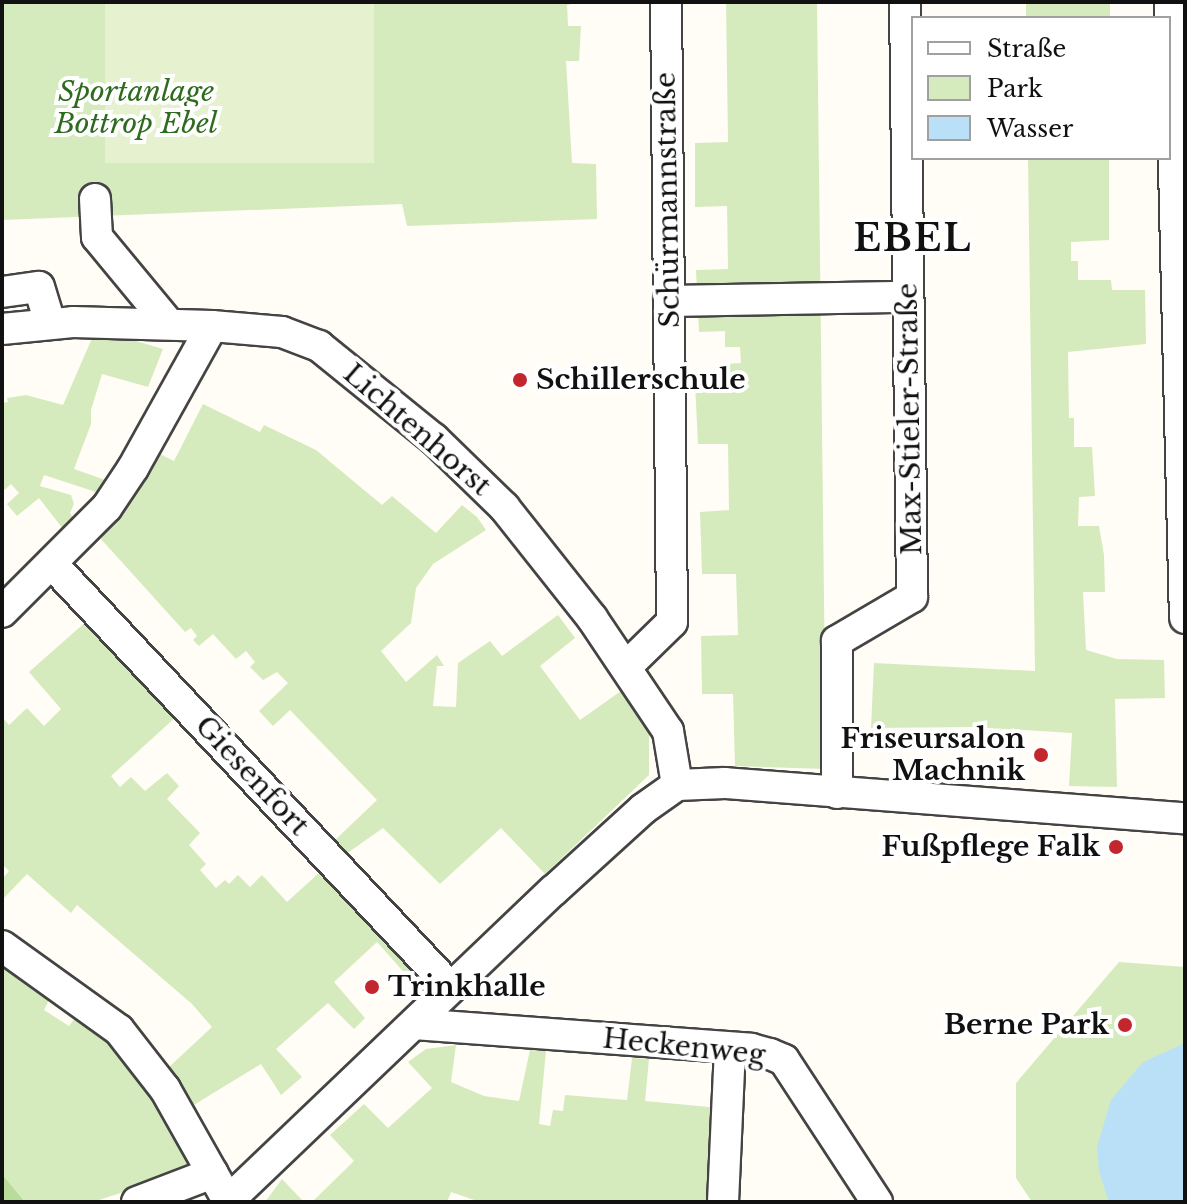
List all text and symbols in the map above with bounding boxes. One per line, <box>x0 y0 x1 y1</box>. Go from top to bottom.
legend <box>911 16 1171 160</box>
text: Straße <box>987 34 1066 63</box>
street label: Schürmannstraße <box>649 72 687 328</box>
text: Park <box>987 74 1043 103</box>
park label: Sportanlage Bottrop Ebel <box>54 75 218 141</box>
text: Wasser <box>987 114 1073 143</box>
district label: EBEL <box>854 217 972 261</box>
street label: Max-Stieler-Straße <box>891 283 929 555</box>
street label: Lichtenhorst <box>336 357 498 503</box>
place label: Schillerschule <box>536 363 746 397</box>
marker: Schillerschule <box>511 371 529 389</box>
street label: Giesenfort <box>188 709 316 843</box>
place label: Friseursalon Machnik <box>841 722 1025 788</box>
marker: Friseursalon Machnik <box>1032 746 1050 764</box>
place label: Fußpflege Falk <box>881 830 1100 864</box>
marker: Fußpflege Falk <box>1107 838 1125 856</box>
place label: Trinkhalle <box>388 970 546 1004</box>
marker: Trinkhalle <box>363 978 381 996</box>
place label: Berne Park <box>944 1008 1109 1042</box>
marker: Berne Park <box>1116 1016 1134 1034</box>
street label: Heckenweg <box>601 1022 767 1072</box>

